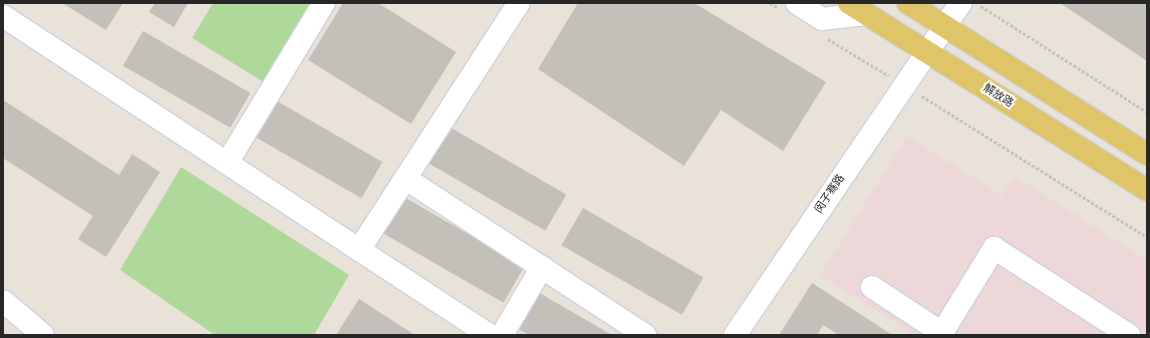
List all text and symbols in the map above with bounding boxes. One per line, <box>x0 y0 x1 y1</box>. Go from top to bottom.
street label: 解放路 <box>981 82 1015 110</box>
street label: 闵子骞路 <box>812 172 848 216</box>

